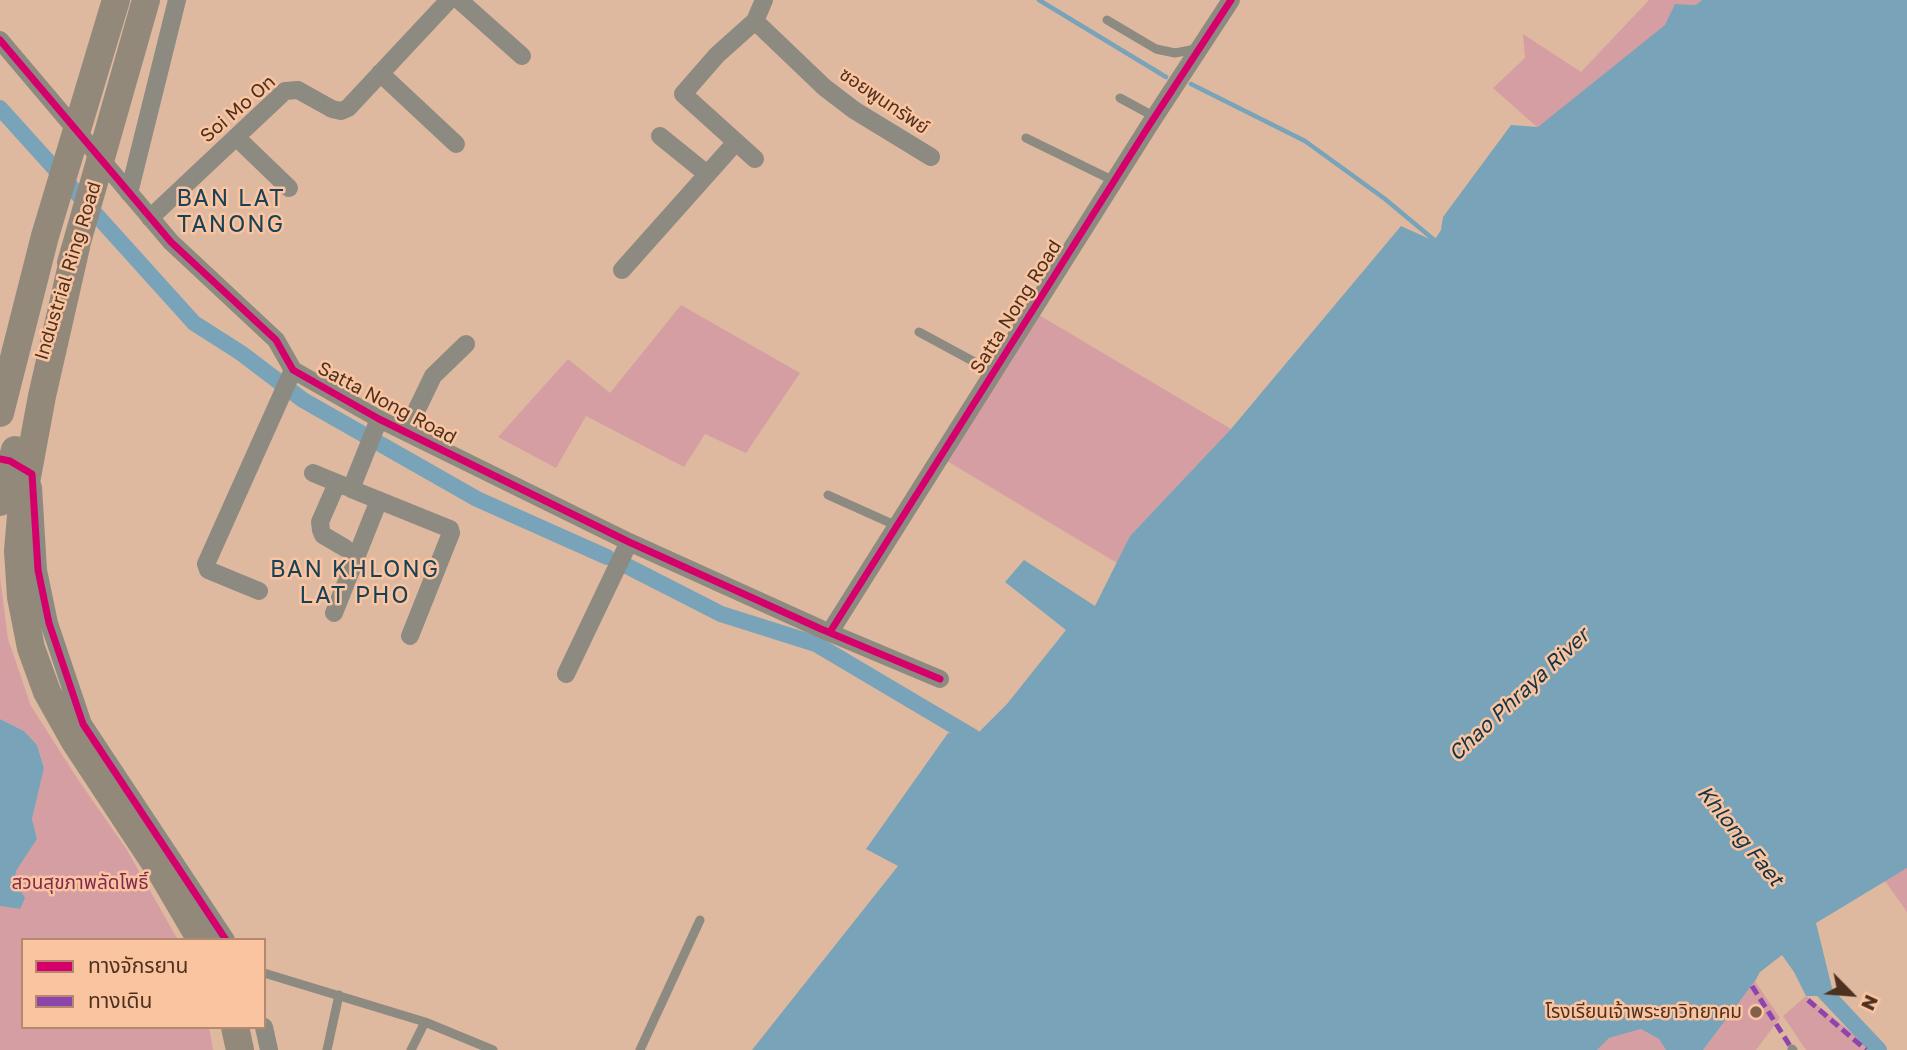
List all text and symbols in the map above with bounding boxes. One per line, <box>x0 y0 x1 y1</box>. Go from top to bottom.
street label: ซอยพูนทรัพย์ <box>835 63 933 139</box>
street label: Soi Mo On <box>196 70 280 148</box>
street label: Industrial Ring Road <box>30 179 106 363</box>
district label: BAN LAT TANONG <box>177 185 285 239</box>
street label: Satta Nong Road <box>966 236 1066 378</box>
street label: Satta Nong Road <box>314 357 460 449</box>
district label: BAN KHLONG LAT PHO <box>271 556 439 610</box>
water label: Chao Phraya River <box>1444 623 1594 767</box>
water label: Khlong Faet <box>1692 781 1788 891</box>
park label: สวนสุขภาพลัดโพธิ์ <box>11 872 149 894</box>
legend <box>21 938 266 1029</box>
text: ทางจักรยาน <box>88 952 189 978</box>
north arrow <box>1816 959 1886 1029</box>
text: ทางเดิน <box>88 987 152 1013</box>
text: N <box>1857 992 1884 1014</box>
place label: โรงเรียนเจ้าพระยาวิทยาคม <box>1545 1001 1742 1023</box>
marker: โรงเรียนเจ้าพระยาวิทยาคม <box>1748 1004 1764 1020</box>

